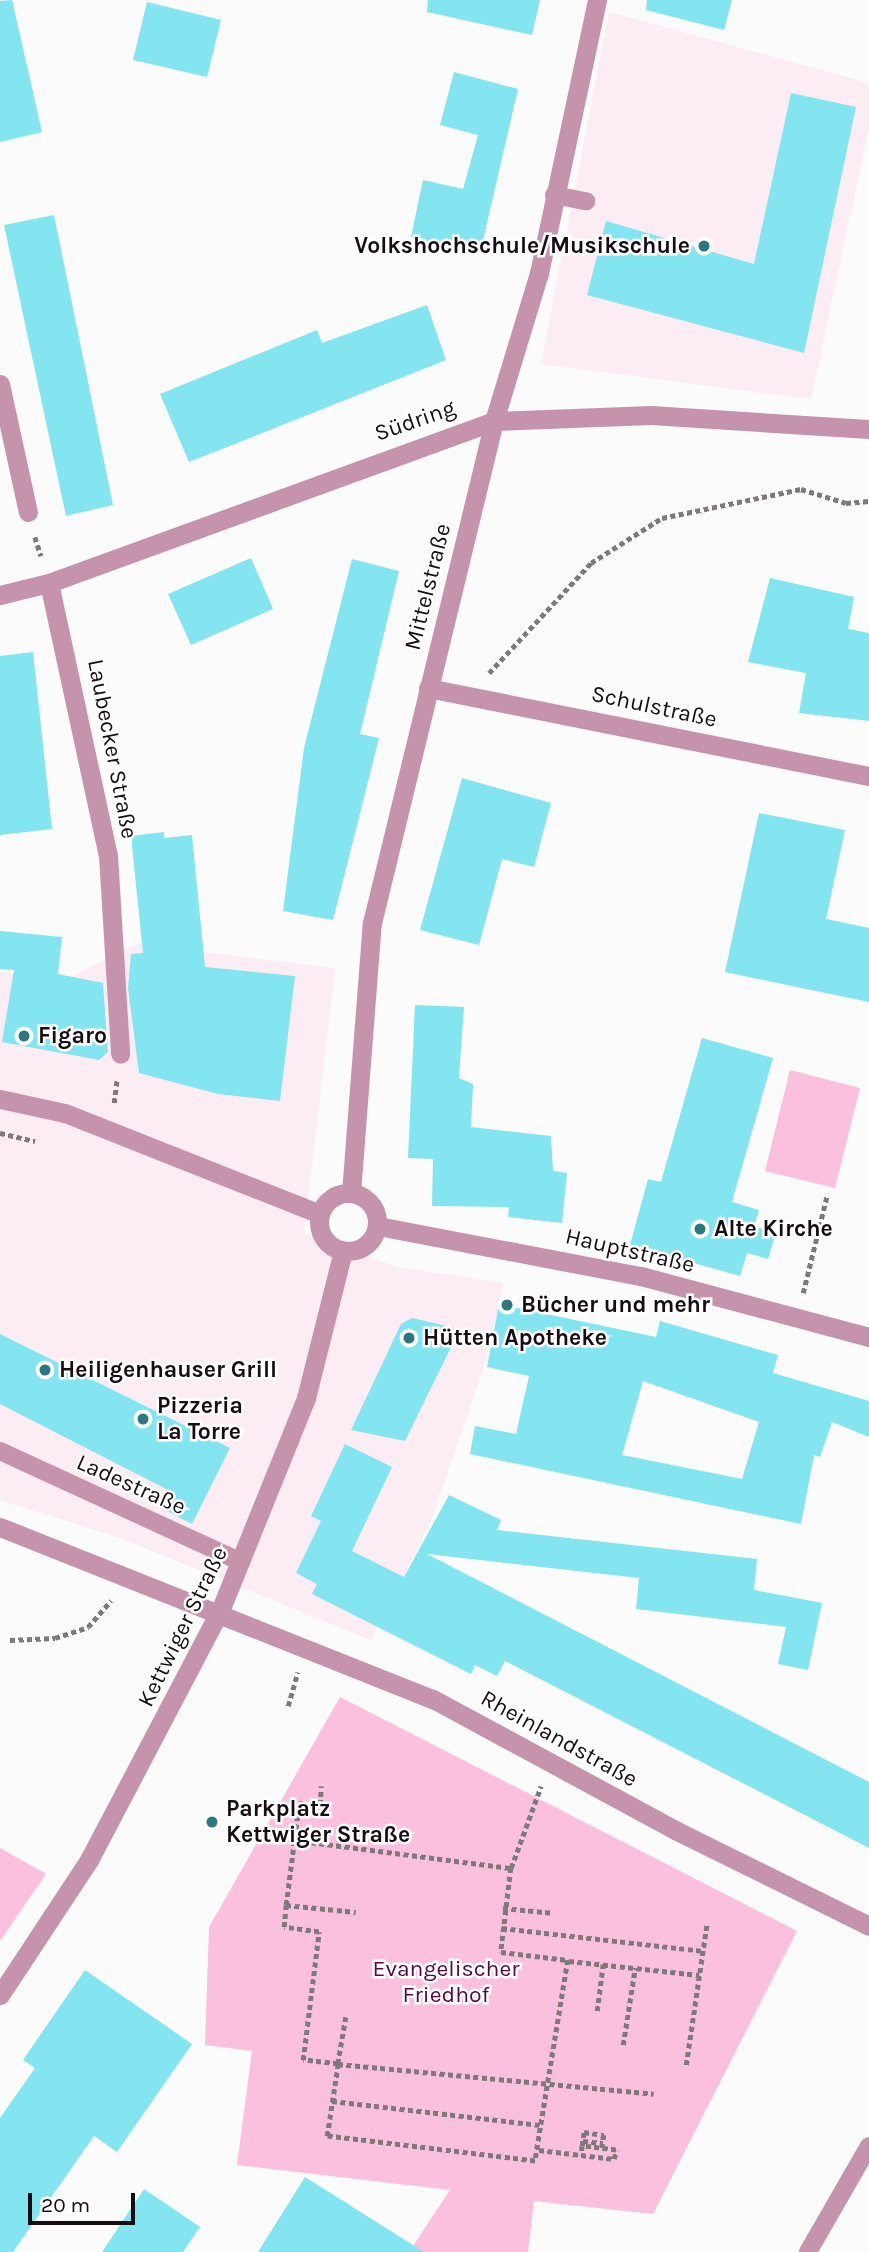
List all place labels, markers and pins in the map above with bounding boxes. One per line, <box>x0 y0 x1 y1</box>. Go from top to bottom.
place label: Volkshochschule/Musikschule <box>354 232 690 260</box>
marker: Volkshochschule/Musikschule <box>696 238 712 254</box>
place label: Figaro <box>38 1022 107 1050</box>
marker: Figaro <box>16 1028 32 1044</box>
place label: Alte Kirche <box>714 1215 833 1243</box>
marker: Alte Kirche <box>692 1221 708 1237</box>
place label: Bücher und mehr <box>521 1291 710 1319</box>
marker: Bücher und mehr <box>499 1297 515 1313</box>
place label: Hütten Apotheke <box>423 1324 607 1352</box>
marker: Hütten Apotheke <box>401 1330 417 1346</box>
place label: Heiligenhauser Grill <box>59 1356 277 1384</box>
marker: Heiligenhauser Grill <box>37 1362 53 1378</box>
place label: Pizzeria La Torre <box>157 1392 243 1446</box>
marker: Pizzeria La Torre <box>135 1411 151 1427</box>
place label: Parkplatz Kettwiger Straße <box>226 1795 410 1849</box>
marker: Parkplatz Kettwiger Straße <box>204 1814 220 1830</box>

